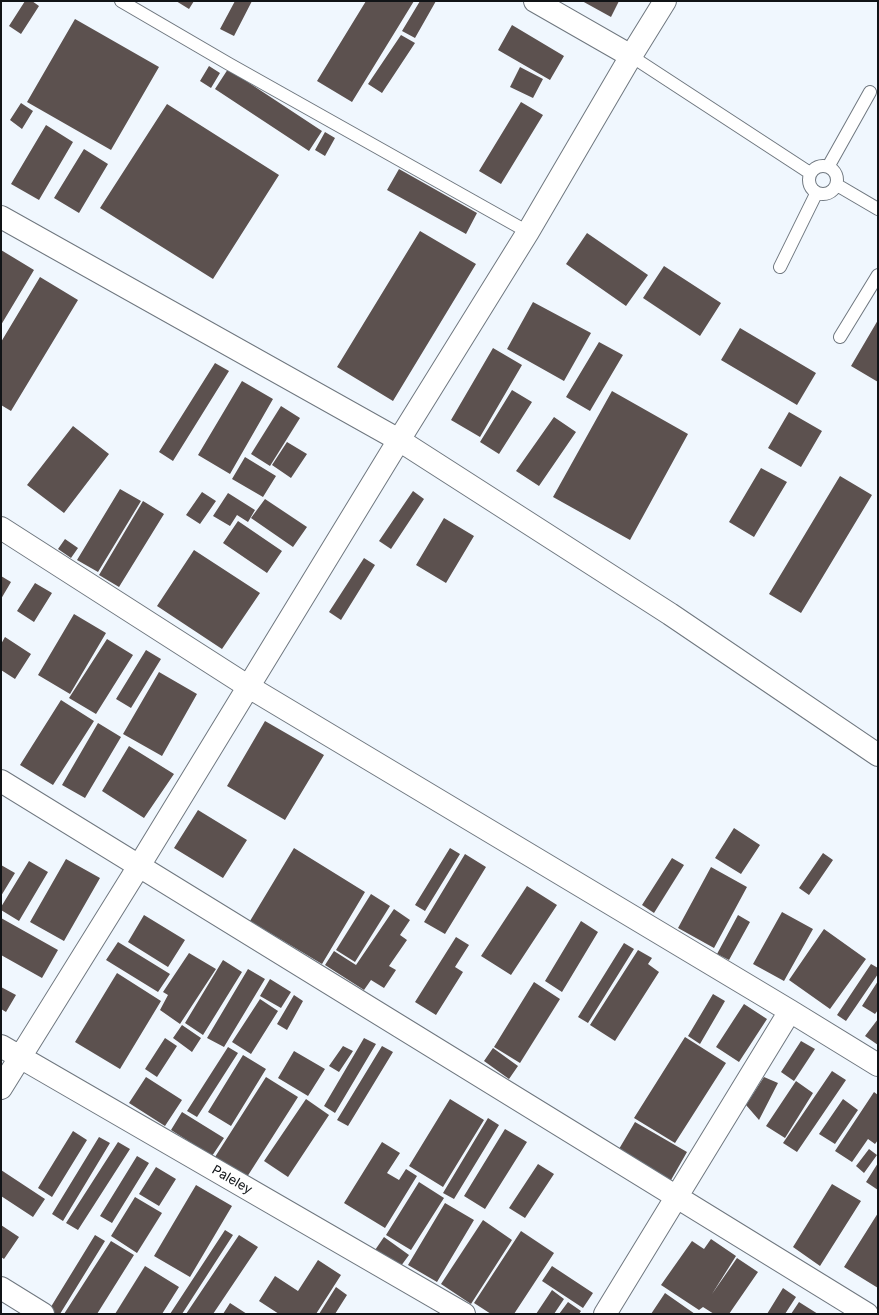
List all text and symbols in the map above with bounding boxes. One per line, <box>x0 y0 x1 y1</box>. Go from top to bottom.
street label: Paleley <box>209 1162 255 1198</box>

